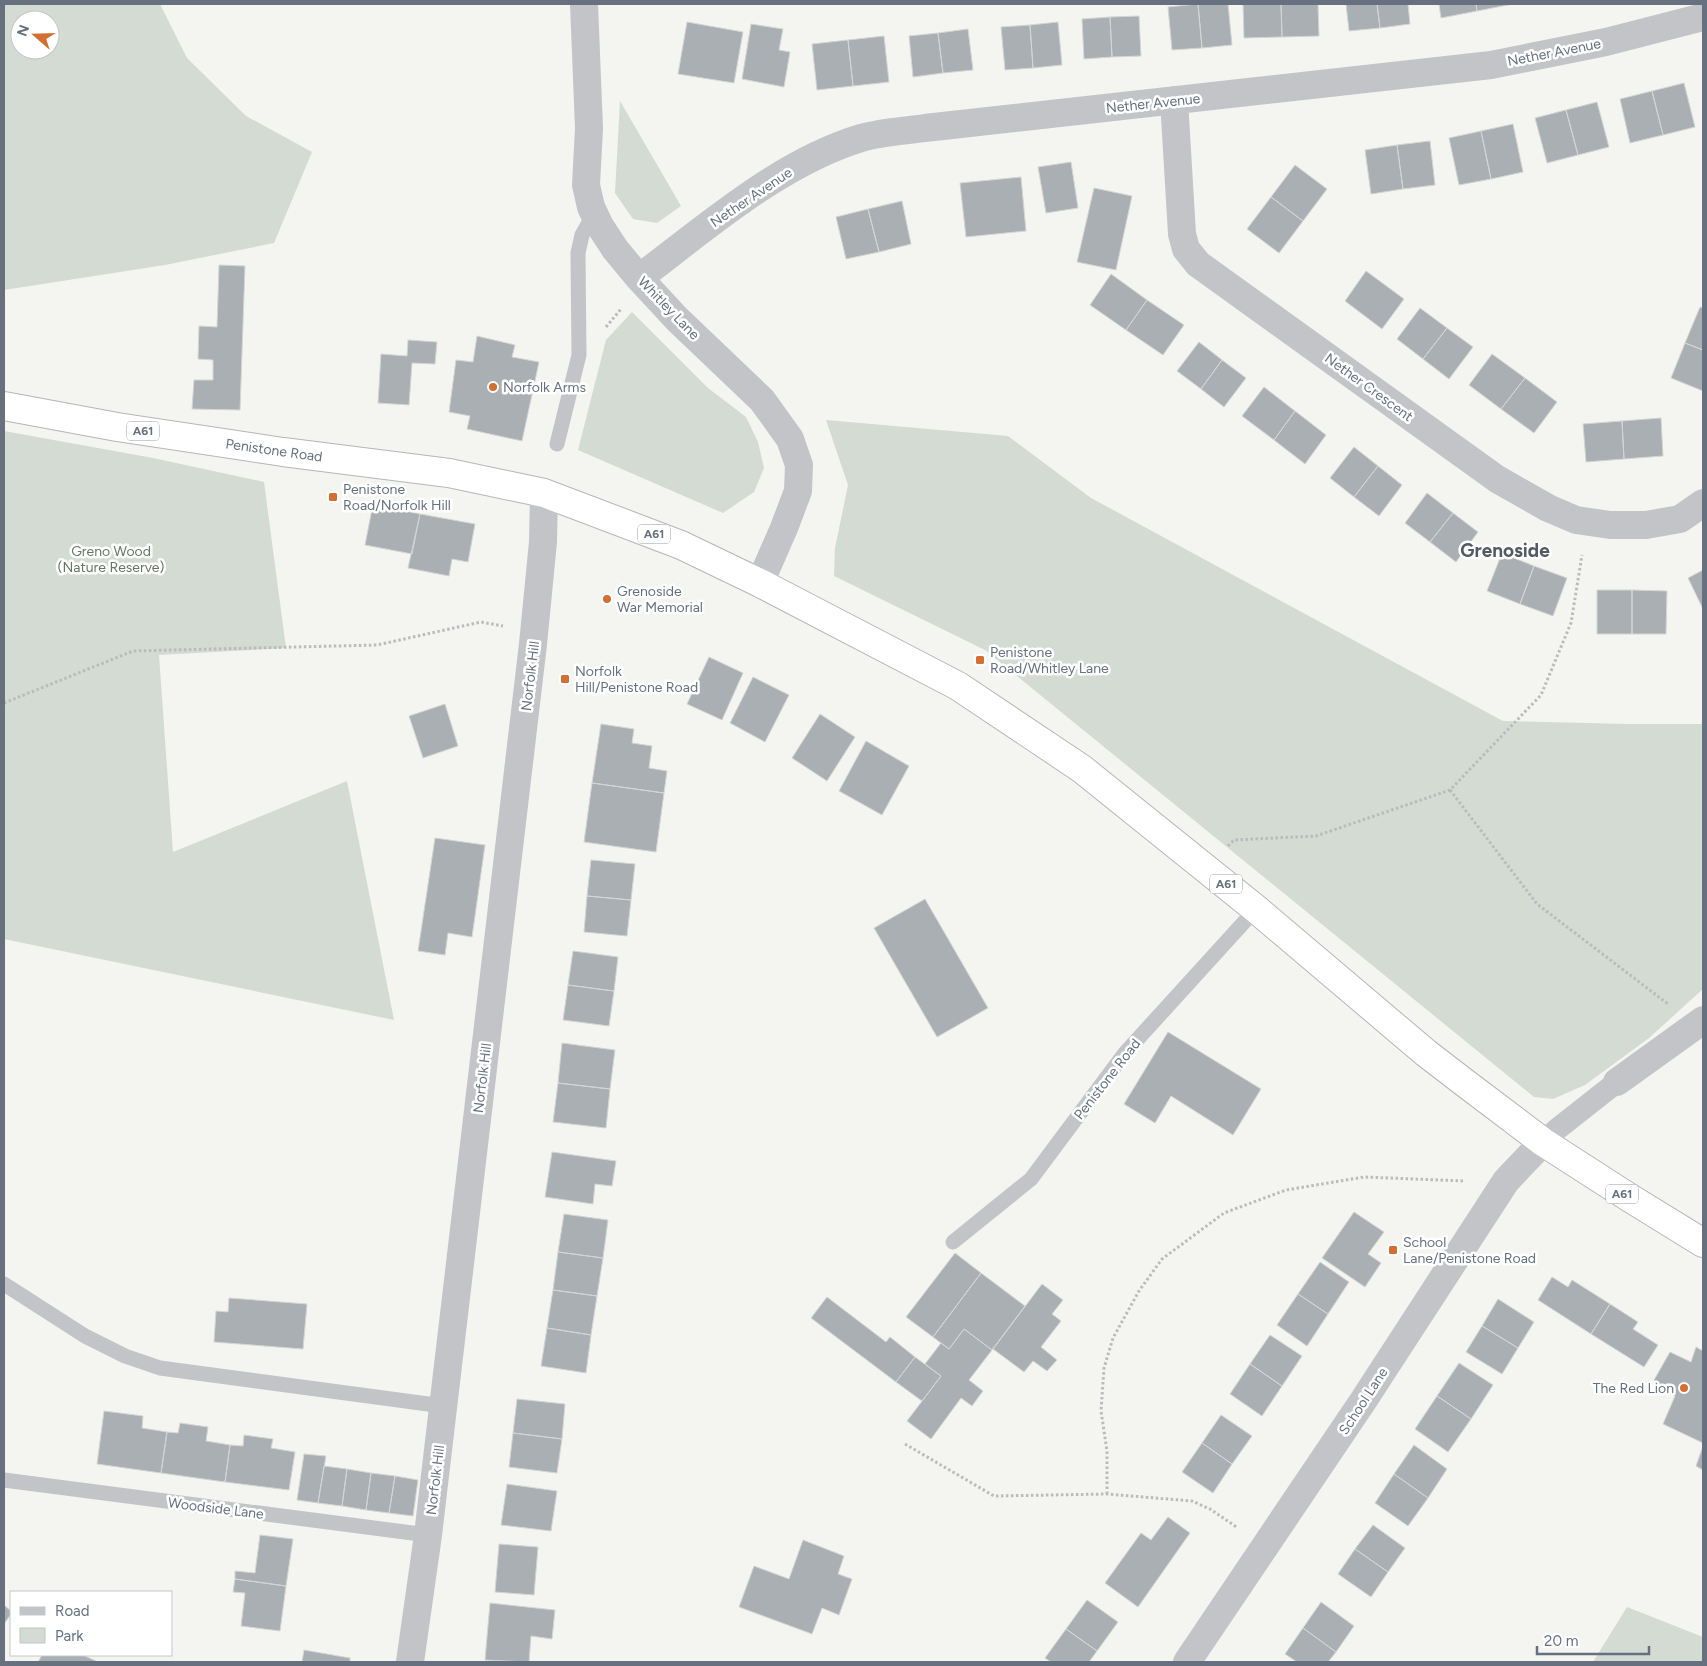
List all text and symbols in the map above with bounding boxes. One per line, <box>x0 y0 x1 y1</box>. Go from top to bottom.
north arrow <box>10 10 60 60</box>
text: N <box>13 23 33 39</box>
street label: Nether Avenue <box>1506 35 1603 70</box>
street label: Nether Avenue <box>1105 90 1201 117</box>
street label: Nether Avenue <box>707 164 796 231</box>
street label: Whitley Lane <box>634 273 703 344</box>
street label: Nether Crescent <box>1321 350 1416 425</box>
place label: Norfolk Arms <box>503 379 586 396</box>
marker: Norfolk Arms <box>487 381 499 393</box>
road number: A61 <box>127 422 159 441</box>
street label: Penistone Road <box>224 435 323 466</box>
place label: Penistone Road/Norfolk Hill <box>343 481 451 514</box>
marker: Penistone Road/Norfolk Hill <box>327 491 339 503</box>
road number: A61 <box>638 524 670 544</box>
district label: Grenoside <box>1460 539 1550 562</box>
park label: Greno Wood (Nature Reserve) <box>58 543 164 576</box>
place label: Grenoside War Memorial <box>617 583 703 616</box>
marker: Grenoside War Memorial <box>601 593 613 605</box>
street label: Norfolk Hill <box>518 640 543 712</box>
place label: Penistone Road/Whitley Lane <box>990 644 1109 677</box>
marker: Penistone Road/Whitley Lane <box>974 654 986 666</box>
place label: Norfolk Hill/Penistone Road <box>575 663 698 696</box>
marker: Norfolk Hill/Penistone Road <box>559 673 571 685</box>
road number: A61 <box>1210 874 1242 894</box>
street label: Penistone Road <box>1071 1036 1144 1123</box>
street label: Norfolk Hill <box>470 1042 495 1114</box>
road number: A61 <box>1606 1184 1638 1204</box>
place label: School Lane/Penistone Road <box>1403 1234 1536 1267</box>
marker: School Lane/Penistone Road <box>1387 1244 1399 1256</box>
street label: School Lane <box>1335 1364 1392 1438</box>
place label: The Red Lion <box>1593 1380 1674 1397</box>
marker: The Red Lion <box>1678 1382 1690 1394</box>
street label: Norfolk Hill <box>423 1444 448 1516</box>
street label: Woodside Lane <box>167 1494 265 1523</box>
legend <box>10 1591 172 1656</box>
text: Road <box>55 1602 90 1620</box>
scale bar <box>1537 1624 1650 1656</box>
text: Park <box>55 1627 84 1645</box>
text: 20 m <box>1544 1632 1578 1650</box>

